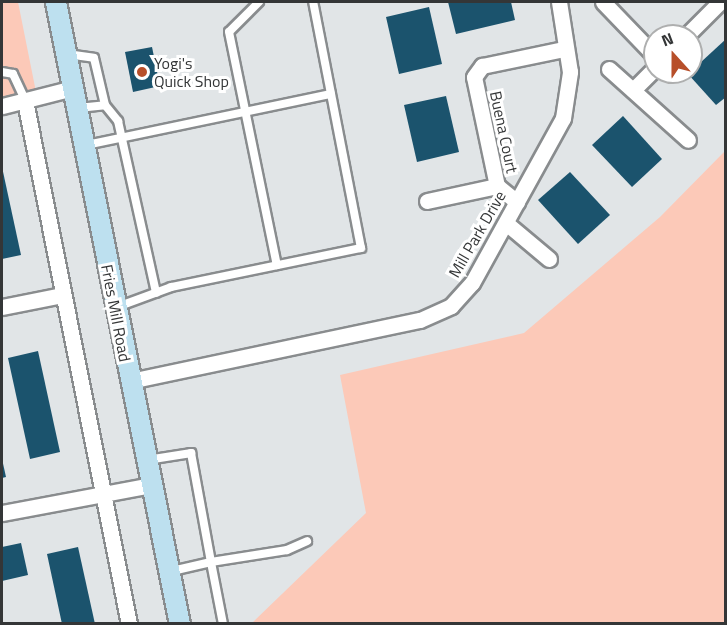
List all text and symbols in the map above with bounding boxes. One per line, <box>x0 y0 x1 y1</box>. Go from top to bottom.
north arrow <box>643 24 703 84</box>
text: N <box>658 26 677 52</box>
place label: Yogi's Quick Shop <box>154 53 229 91</box>
marker: Yogi's Quick Shop <box>135 65 149 79</box>
street label: Buena Court <box>486 89 522 175</box>
street label: Mill Park Drive <box>444 187 510 281</box>
street label: Fries Mill Road <box>97 263 135 363</box>

